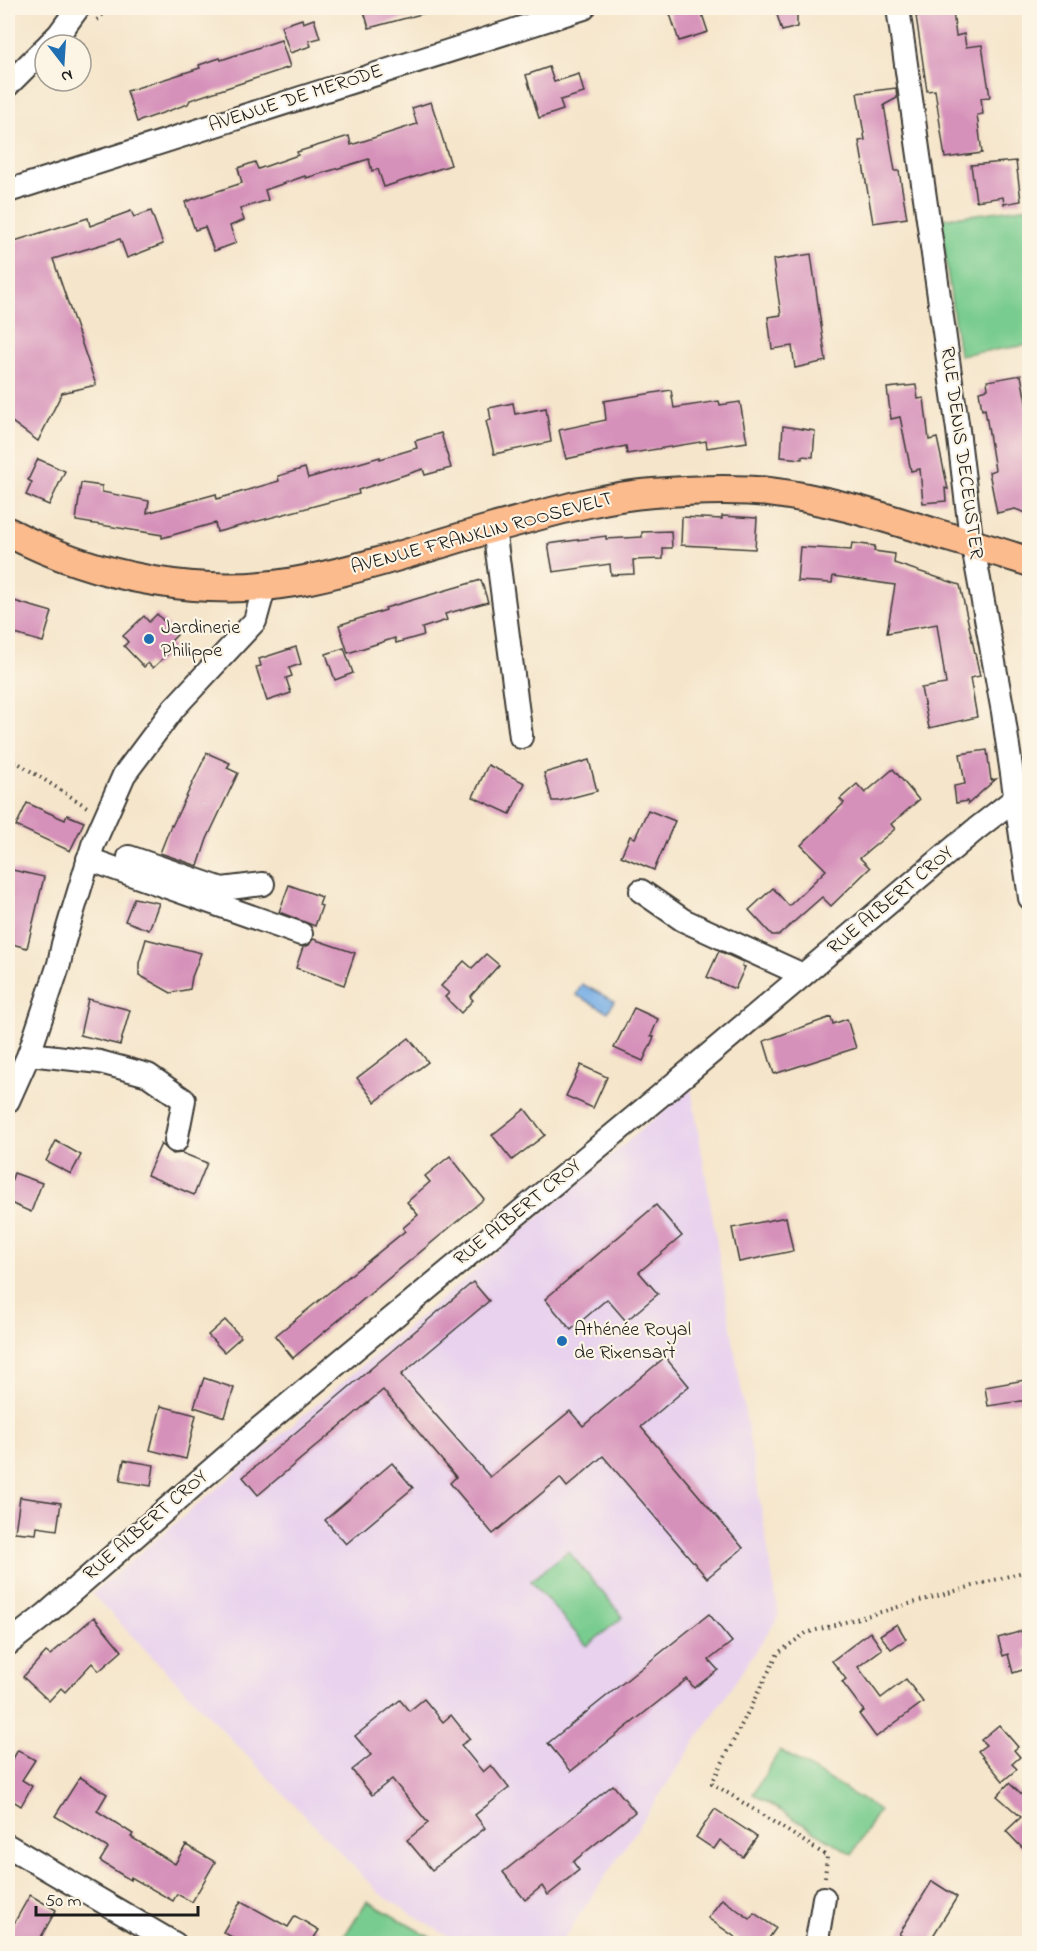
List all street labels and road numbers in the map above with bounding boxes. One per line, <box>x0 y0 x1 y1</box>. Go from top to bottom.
street label: AVENUE DE MERODE <box>205 57 387 141</box>
street label: RUE DENIS DECEUSTER <box>932 345 990 562</box>
street label: AVENUE FRANKLIN ROOSEVELT <box>348 485 616 583</box>
street label: RUE ALBERT CROY <box>822 839 960 963</box>
street label: RUE ALBERT CROY <box>448 1152 588 1274</box>
street label: RUE ALBERT CROY <box>77 1464 215 1588</box>

